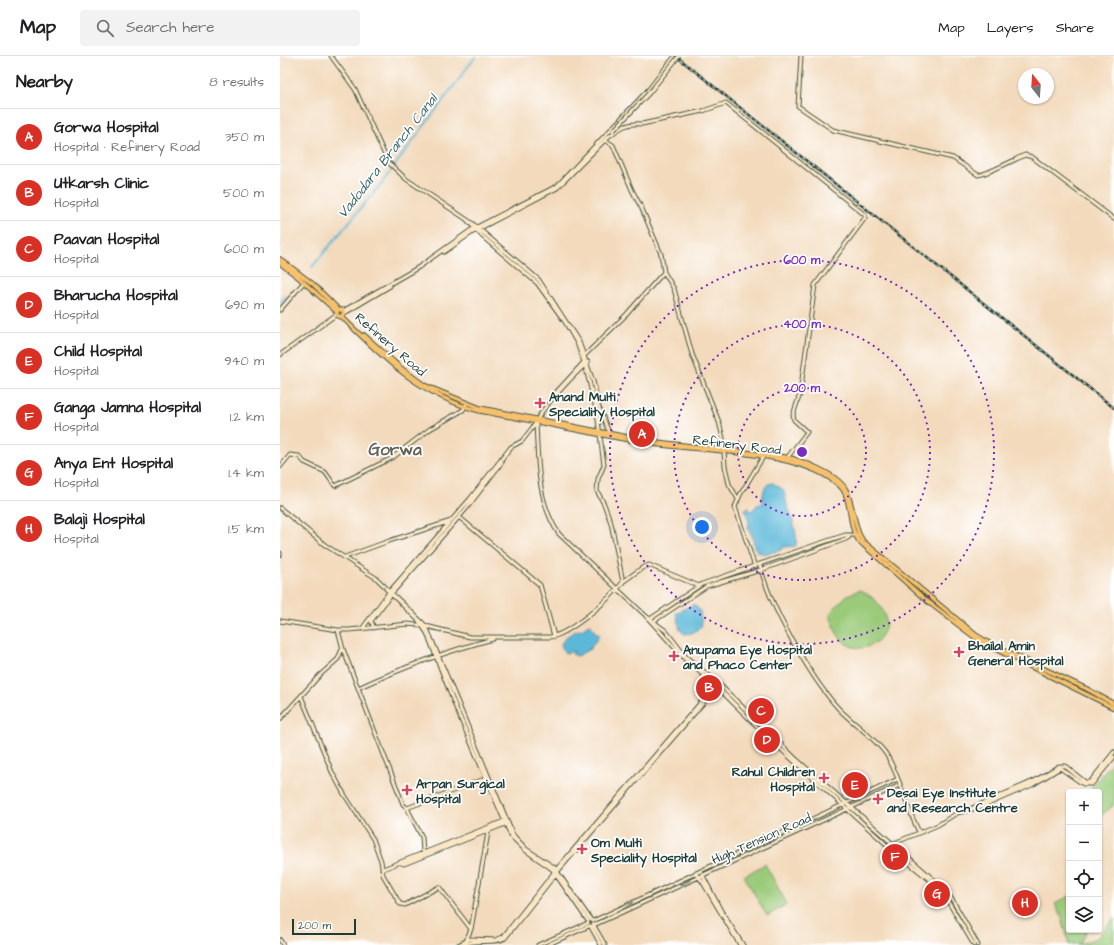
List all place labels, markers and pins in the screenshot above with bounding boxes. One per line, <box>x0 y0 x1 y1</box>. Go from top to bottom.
place label: Anand Multi Speciality Hospital <box>548 388 655 422</box>
marker: Anand Multi Speciality Hospital <box>534 397 546 409</box>
pin: A <box>629 419 655 449</box>
centre of rings <box>795 445 809 459</box>
place label: Bhailal Amin General Hospital <box>968 637 1063 671</box>
place label: Anupama Eye Hospital and Phaco Center <box>682 641 812 674</box>
marker: Bhailal Amin General Hospital <box>953 646 965 658</box>
marker: Anupama Eye Hospital and Phaco Center <box>668 650 680 662</box>
pin: B <box>696 673 722 703</box>
pin: C <box>748 696 774 726</box>
pin: D <box>754 725 780 755</box>
place label: Rahul Children Hospital <box>732 763 815 797</box>
pin: E <box>842 770 868 800</box>
marker: Rahul Children Hospital <box>818 772 830 784</box>
place label: Arpan Surgical Hospital <box>416 775 505 809</box>
marker: Arpan Surgical Hospital <box>401 784 413 796</box>
place label: Desai Eye Institute and Research Centre <box>886 784 1018 817</box>
marker: Desai Eye Institute and Research Centre <box>872 793 884 805</box>
place label: Om Multi Speciality Hospital <box>590 834 697 868</box>
pin: F <box>882 842 908 872</box>
marker: Om Multi Speciality Hospital <box>576 843 588 855</box>
pin: G <box>924 879 950 909</box>
pin: H <box>1012 888 1038 918</box>

